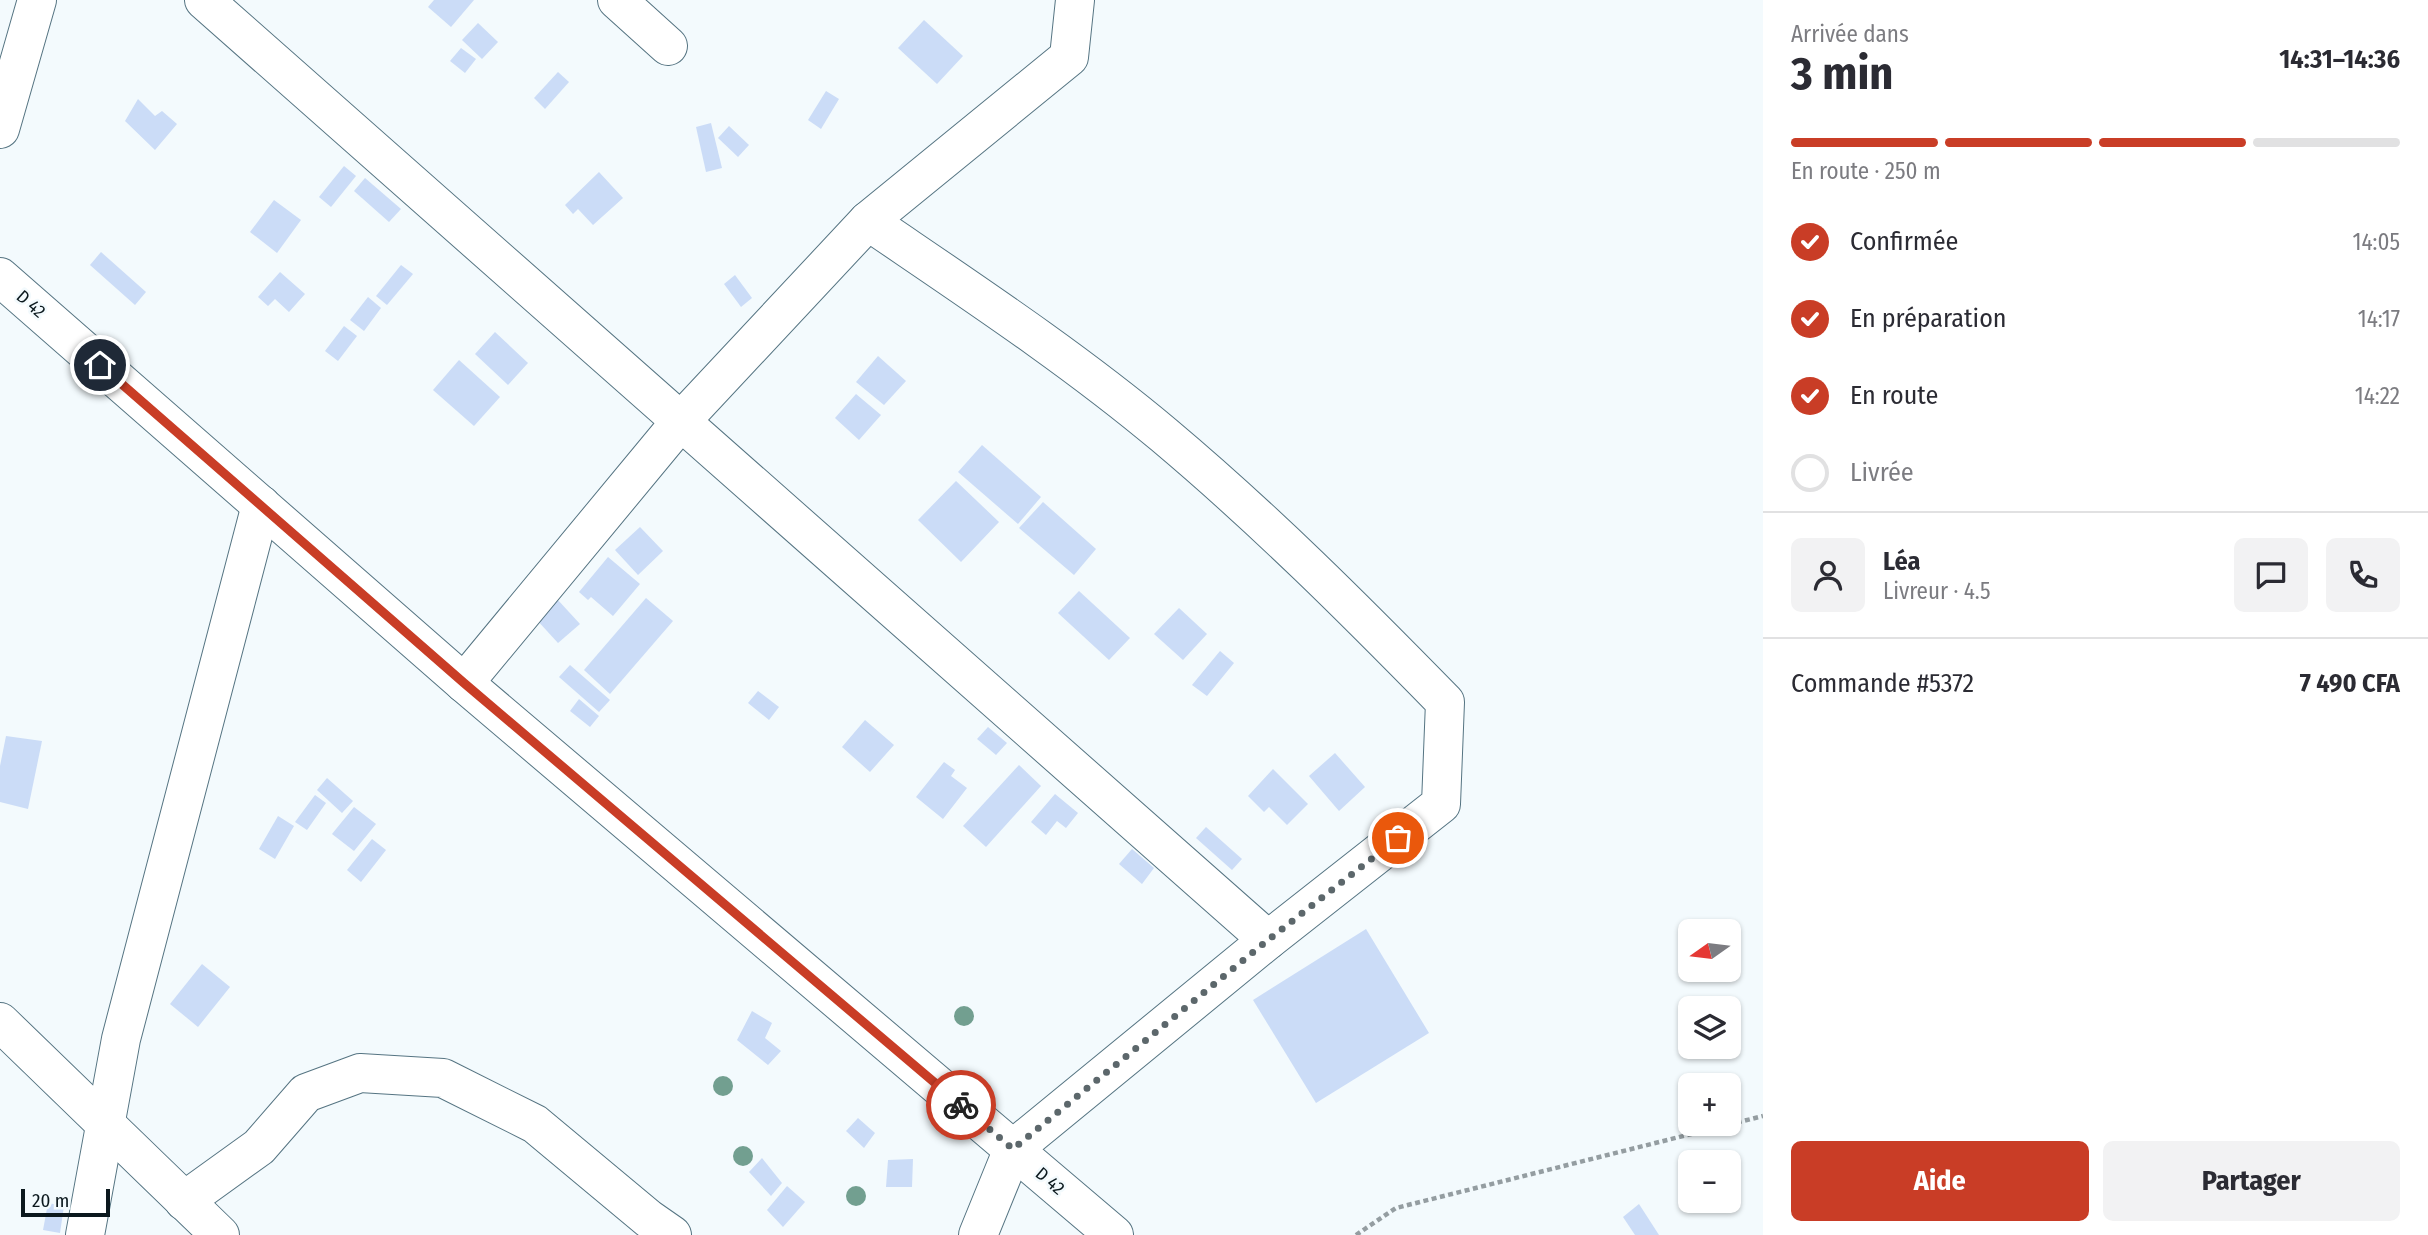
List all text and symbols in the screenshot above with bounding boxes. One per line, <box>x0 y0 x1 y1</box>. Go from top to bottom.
text: Arrivée dans <box>1791 20 1909 48</box>
text: 14:31–14:36 <box>2279 44 2400 75</box>
text: 3 min <box>1791 46 1893 101</box>
text: En route · 250 m <box>1791 157 1941 185</box>
icon: check <box>1791 223 1829 261</box>
text: Confirmée <box>1850 226 1958 257</box>
text: 14:05 <box>2352 228 2400 256</box>
street label: D 42 <box>12 285 50 323</box>
icon: check <box>1791 300 1829 338</box>
text: En préparation <box>1850 303 2007 334</box>
text: 14:17 <box>2358 305 2400 333</box>
pin <box>70 335 130 395</box>
icon: home <box>81 346 119 384</box>
icon: check <box>1791 377 1829 415</box>
text: En route <box>1850 380 1938 411</box>
text: 14:22 <box>2355 382 2400 410</box>
text: Livrée <box>1850 457 1914 488</box>
button: person <box>1791 538 1865 612</box>
button: chat <box>2234 538 2308 612</box>
button: phone <box>2326 538 2400 612</box>
text: Léa <box>1883 546 1920 577</box>
text: Livreur · 4.5 <box>1883 577 1991 605</box>
text: Commande #5372 <box>1791 668 1974 699</box>
text: 7 490 CFA <box>2300 668 2400 699</box>
pin <box>1368 808 1428 868</box>
icon: bag <box>1379 819 1417 857</box>
north arrow <box>1678 919 1741 982</box>
map controls <box>1678 919 1741 1213</box>
button: layers <box>1678 996 1741 1059</box>
courier <box>926 1070 996 1140</box>
button: + <box>1678 1073 1741 1136</box>
icon: bike <box>942 1086 980 1124</box>
button: Aide <box>1791 1141 2089 1221</box>
button: Partager <box>2103 1141 2400 1221</box>
button: − <box>1678 1150 1741 1213</box>
street label: D 42 <box>1031 1163 1069 1199</box>
scale bar <box>21 1186 110 1218</box>
text: 20 m <box>32 1189 69 1212</box>

